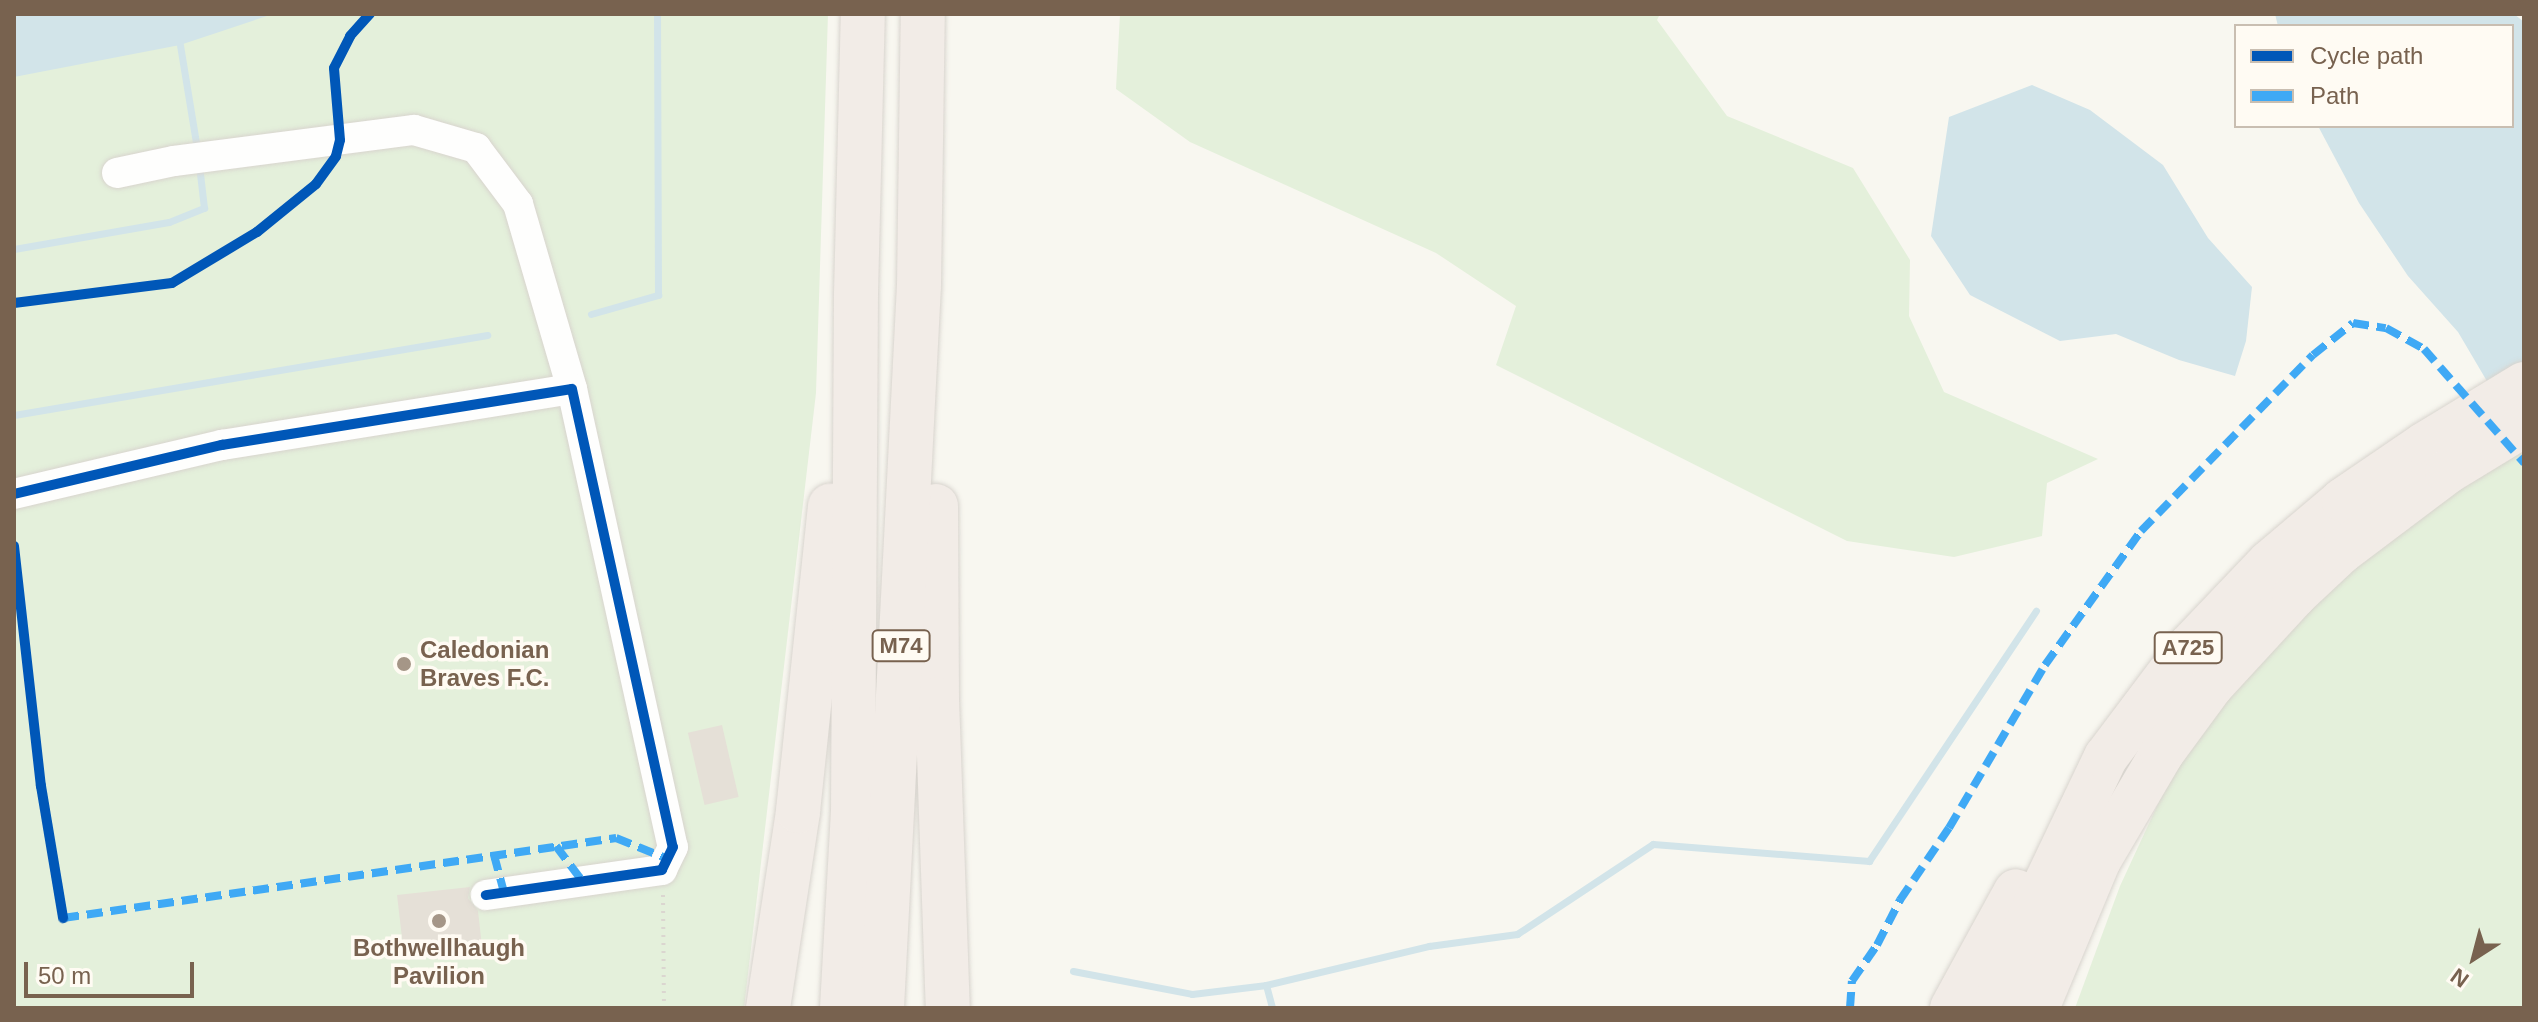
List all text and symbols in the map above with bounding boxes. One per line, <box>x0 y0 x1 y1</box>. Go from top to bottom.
legend <box>2234 24 2514 128</box>
text: Cycle path <box>2310 42 2423 69</box>
text: Path <box>2310 82 2359 109</box>
road number: M74 <box>871 628 931 664</box>
road number: A725 <box>2152 630 2224 666</box>
place label: Caledonian Braves F.C. <box>420 636 549 692</box>
marker: Caledonian Braves F.C. <box>395 655 413 673</box>
marker: Bothwellhaugh Pavilion <box>430 912 448 930</box>
north arrow <box>2434 918 2514 998</box>
place label: Bothwellhaugh Pavilion <box>353 934 525 990</box>
scale bar <box>28 946 198 996</box>
text: 50 m <box>38 962 91 989</box>
text: N <box>2446 963 2473 993</box>

